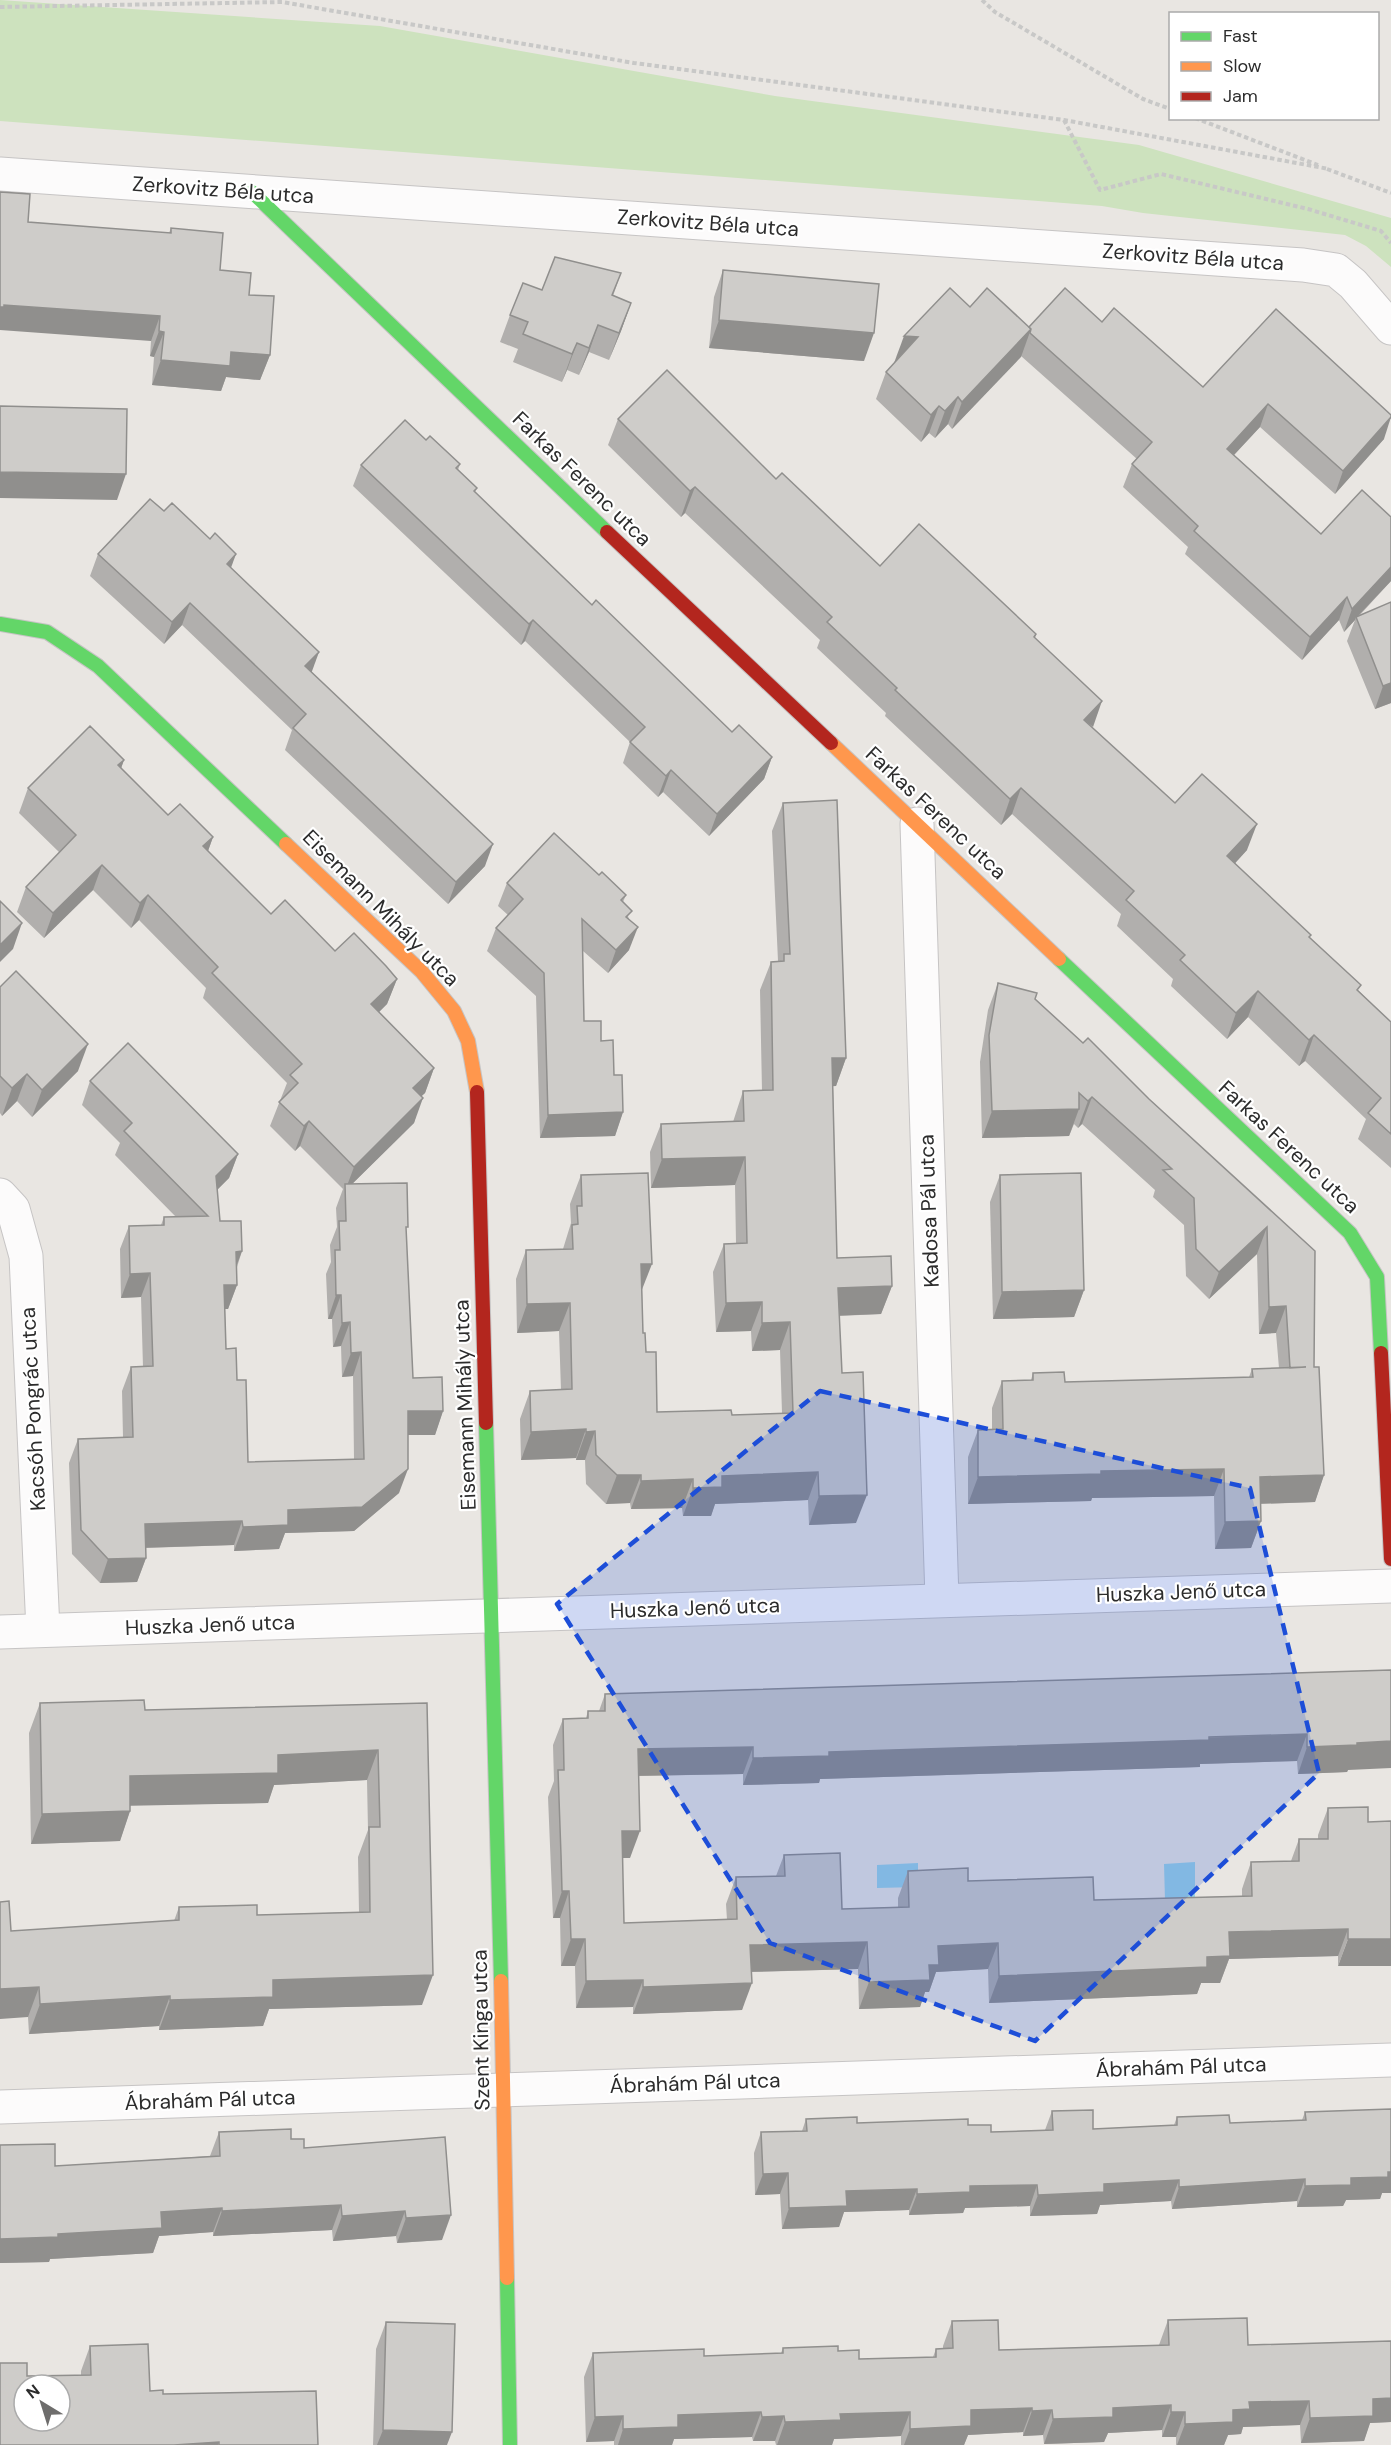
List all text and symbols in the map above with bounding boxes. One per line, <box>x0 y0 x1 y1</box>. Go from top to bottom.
legend <box>1169 12 1379 120</box>
text: Fast <box>1223 24 1258 48</box>
text: Slow <box>1223 54 1262 78</box>
text: Jam <box>1223 84 1258 108</box>
street label: Zerkovitz Béla utca <box>131 170 315 210</box>
street label: Zerkovitz Béla utca <box>616 203 800 243</box>
street label: Zerkovitz Béla utca <box>1101 237 1285 277</box>
street label: Farkas Ferenc utca <box>507 405 657 553</box>
street label: Farkas Ferenc utca <box>860 740 1012 886</box>
street label: Eisemann Mihály utca <box>297 824 465 992</box>
street label: Farkas Ferenc utca <box>1213 1074 1365 1220</box>
street label: Kadosa Pál utca <box>912 1134 946 1288</box>
street label: Eisemann Mihály utca <box>447 1299 483 1511</box>
street label: Kacsóh Pongrác utca <box>14 1306 52 1512</box>
street label: Huszka Jenő utca <box>1096 1575 1266 1609</box>
street label: Huszka Jenő utca <box>610 1591 780 1625</box>
street label: Huszka Jenő utca <box>125 1608 295 1642</box>
street label: Szent Kinga utca <box>466 1949 496 2111</box>
street label: Ábrahám Pál utca <box>1095 2050 1267 2084</box>
street label: Ábrahám Pál utca <box>609 2066 781 2100</box>
street label: Ábrahám Pál utca <box>124 2083 296 2117</box>
north arrow <box>12 2373 72 2433</box>
text: N <box>22 2380 44 2403</box>

